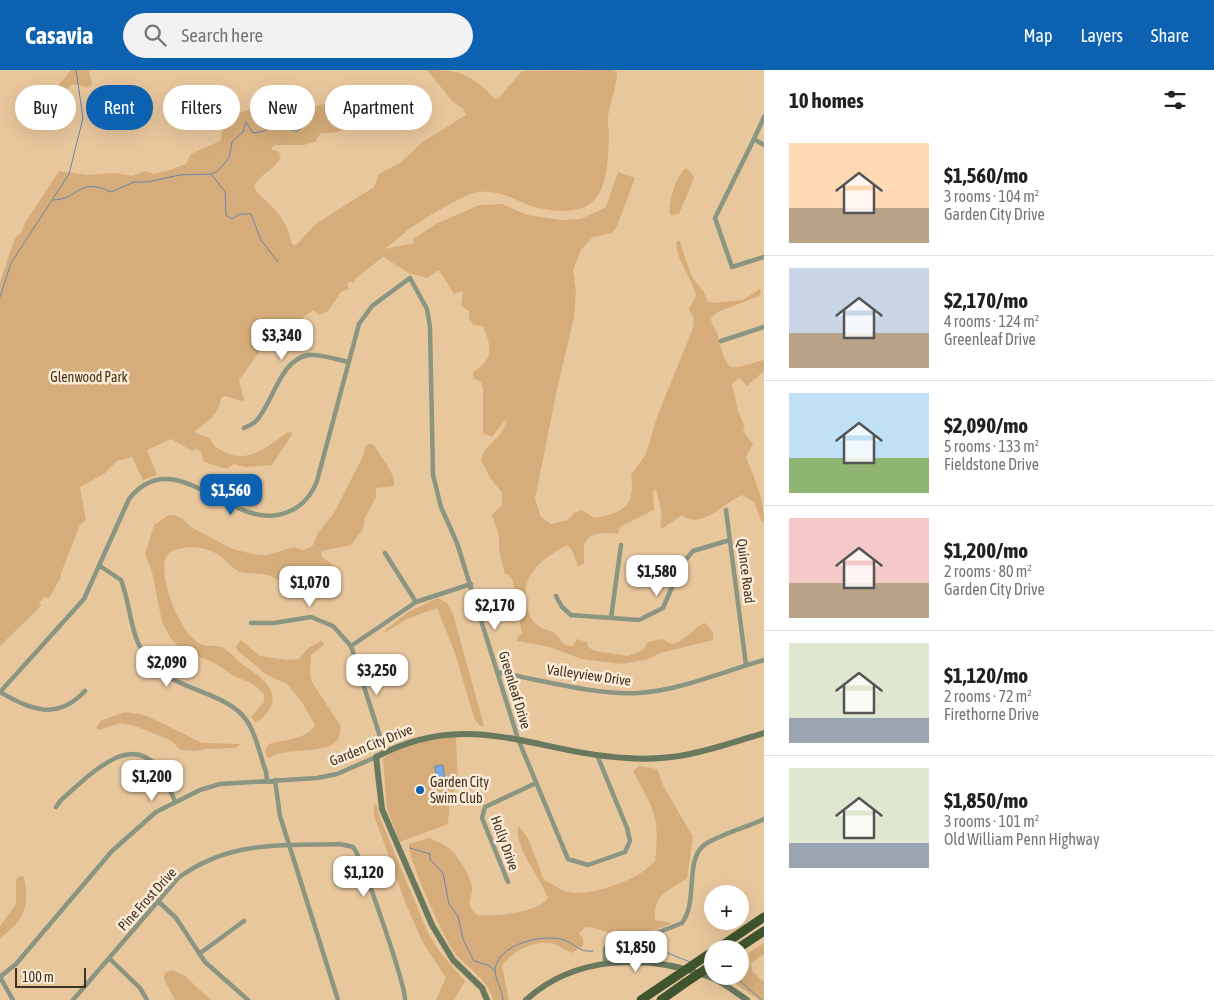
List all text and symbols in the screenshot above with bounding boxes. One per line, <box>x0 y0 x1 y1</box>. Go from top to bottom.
search box <box>123 13 473 58</box>
icon: search <box>141 21 169 49</box>
text: Casavia <box>25 22 93 49</box>
text: Search here <box>181 24 263 46</box>
text: Map <box>1023 25 1052 46</box>
text: Layers <box>1080 25 1123 46</box>
text: Share <box>1151 25 1189 46</box>
chip: Buy <box>15 85 76 130</box>
chip: Rent <box>86 85 153 130</box>
chip: Filters <box>163 85 240 130</box>
chip: New <box>250 85 315 130</box>
chip: Apartment <box>325 85 432 130</box>
icon: filters <box>1161 86 1189 114</box>
text: 10 homes <box>789 88 864 112</box>
icon: home <box>829 163 889 223</box>
text: $1,560/mo <box>944 163 1028 187</box>
text: 3 rooms · 104 m² <box>944 187 1039 205</box>
text: Garden City Drive <box>944 205 1045 223</box>
icon: home <box>829 288 889 348</box>
text: $2,170/mo <box>944 288 1028 312</box>
text: 4 rooms · 124 m² <box>944 312 1039 330</box>
pin: $3,340 <box>241 318 323 361</box>
text: $3,340 <box>262 326 302 344</box>
text: Greenleaf Drive <box>944 330 1036 348</box>
park label: Glenwood Park <box>50 369 128 385</box>
icon: home <box>829 413 889 473</box>
text: $2,090/mo <box>944 413 1028 437</box>
text: 5 rooms · 133 m² <box>944 437 1039 455</box>
text: Fieldstone Drive <box>944 455 1039 473</box>
pin: $1,560 <box>190 474 272 516</box>
text: $1,560 <box>211 481 251 499</box>
street label: Quince Road <box>734 538 758 604</box>
icon: home <box>829 538 889 598</box>
text: $1,200/mo <box>944 538 1028 562</box>
pin: $1,580 <box>616 554 698 597</box>
text: $1,580 <box>637 562 677 580</box>
text: 2 rooms · 80 m² <box>944 562 1032 580</box>
pin: $1,070 <box>269 566 351 608</box>
text: $1,070 <box>290 573 330 591</box>
text: Garden City Drive <box>944 580 1045 598</box>
pin: $2,170 <box>454 588 536 631</box>
text: $2,170 <box>475 596 515 614</box>
pin: $2,090 <box>126 646 208 688</box>
street label: Greenleaf Drive <box>496 649 534 731</box>
text: $2,090 <box>147 653 187 671</box>
pin: $3,250 <box>336 654 418 696</box>
text: $3,250 <box>357 661 397 679</box>
street label: Valleyview Drive <box>546 661 632 689</box>
icon: home <box>829 663 889 723</box>
text: $1,120/mo <box>944 663 1028 687</box>
text: 2 rooms · 72 m² <box>944 687 1032 705</box>
text: Firethorne Drive <box>944 705 1039 723</box>
street label: Garden City Drive <box>327 721 415 769</box>
pin: $1,200 <box>111 760 193 802</box>
text: $1,200 <box>132 767 172 785</box>
place label: Garden City Swim Club <box>430 774 489 806</box>
marker: Garden City Swim Club <box>414 784 426 796</box>
icon: home <box>829 788 889 848</box>
text: $1,850/mo <box>944 788 1028 812</box>
text: 3 rooms · 101 m² <box>944 812 1039 830</box>
street label: Holly Drive <box>488 814 522 872</box>
text: Old William Penn Highway <box>944 830 1100 848</box>
pin: $1,120 <box>323 856 405 898</box>
text: $1,120 <box>344 863 384 881</box>
street label: Pine Frost Drive <box>115 864 179 934</box>
map controls <box>704 885 749 985</box>
button: + <box>704 885 749 930</box>
pin: $1,850 <box>595 930 677 973</box>
text: $1,850 <box>616 938 656 956</box>
button: − <box>704 940 749 985</box>
scale bar <box>15 965 86 988</box>
text: 100 m <box>22 969 54 985</box>

